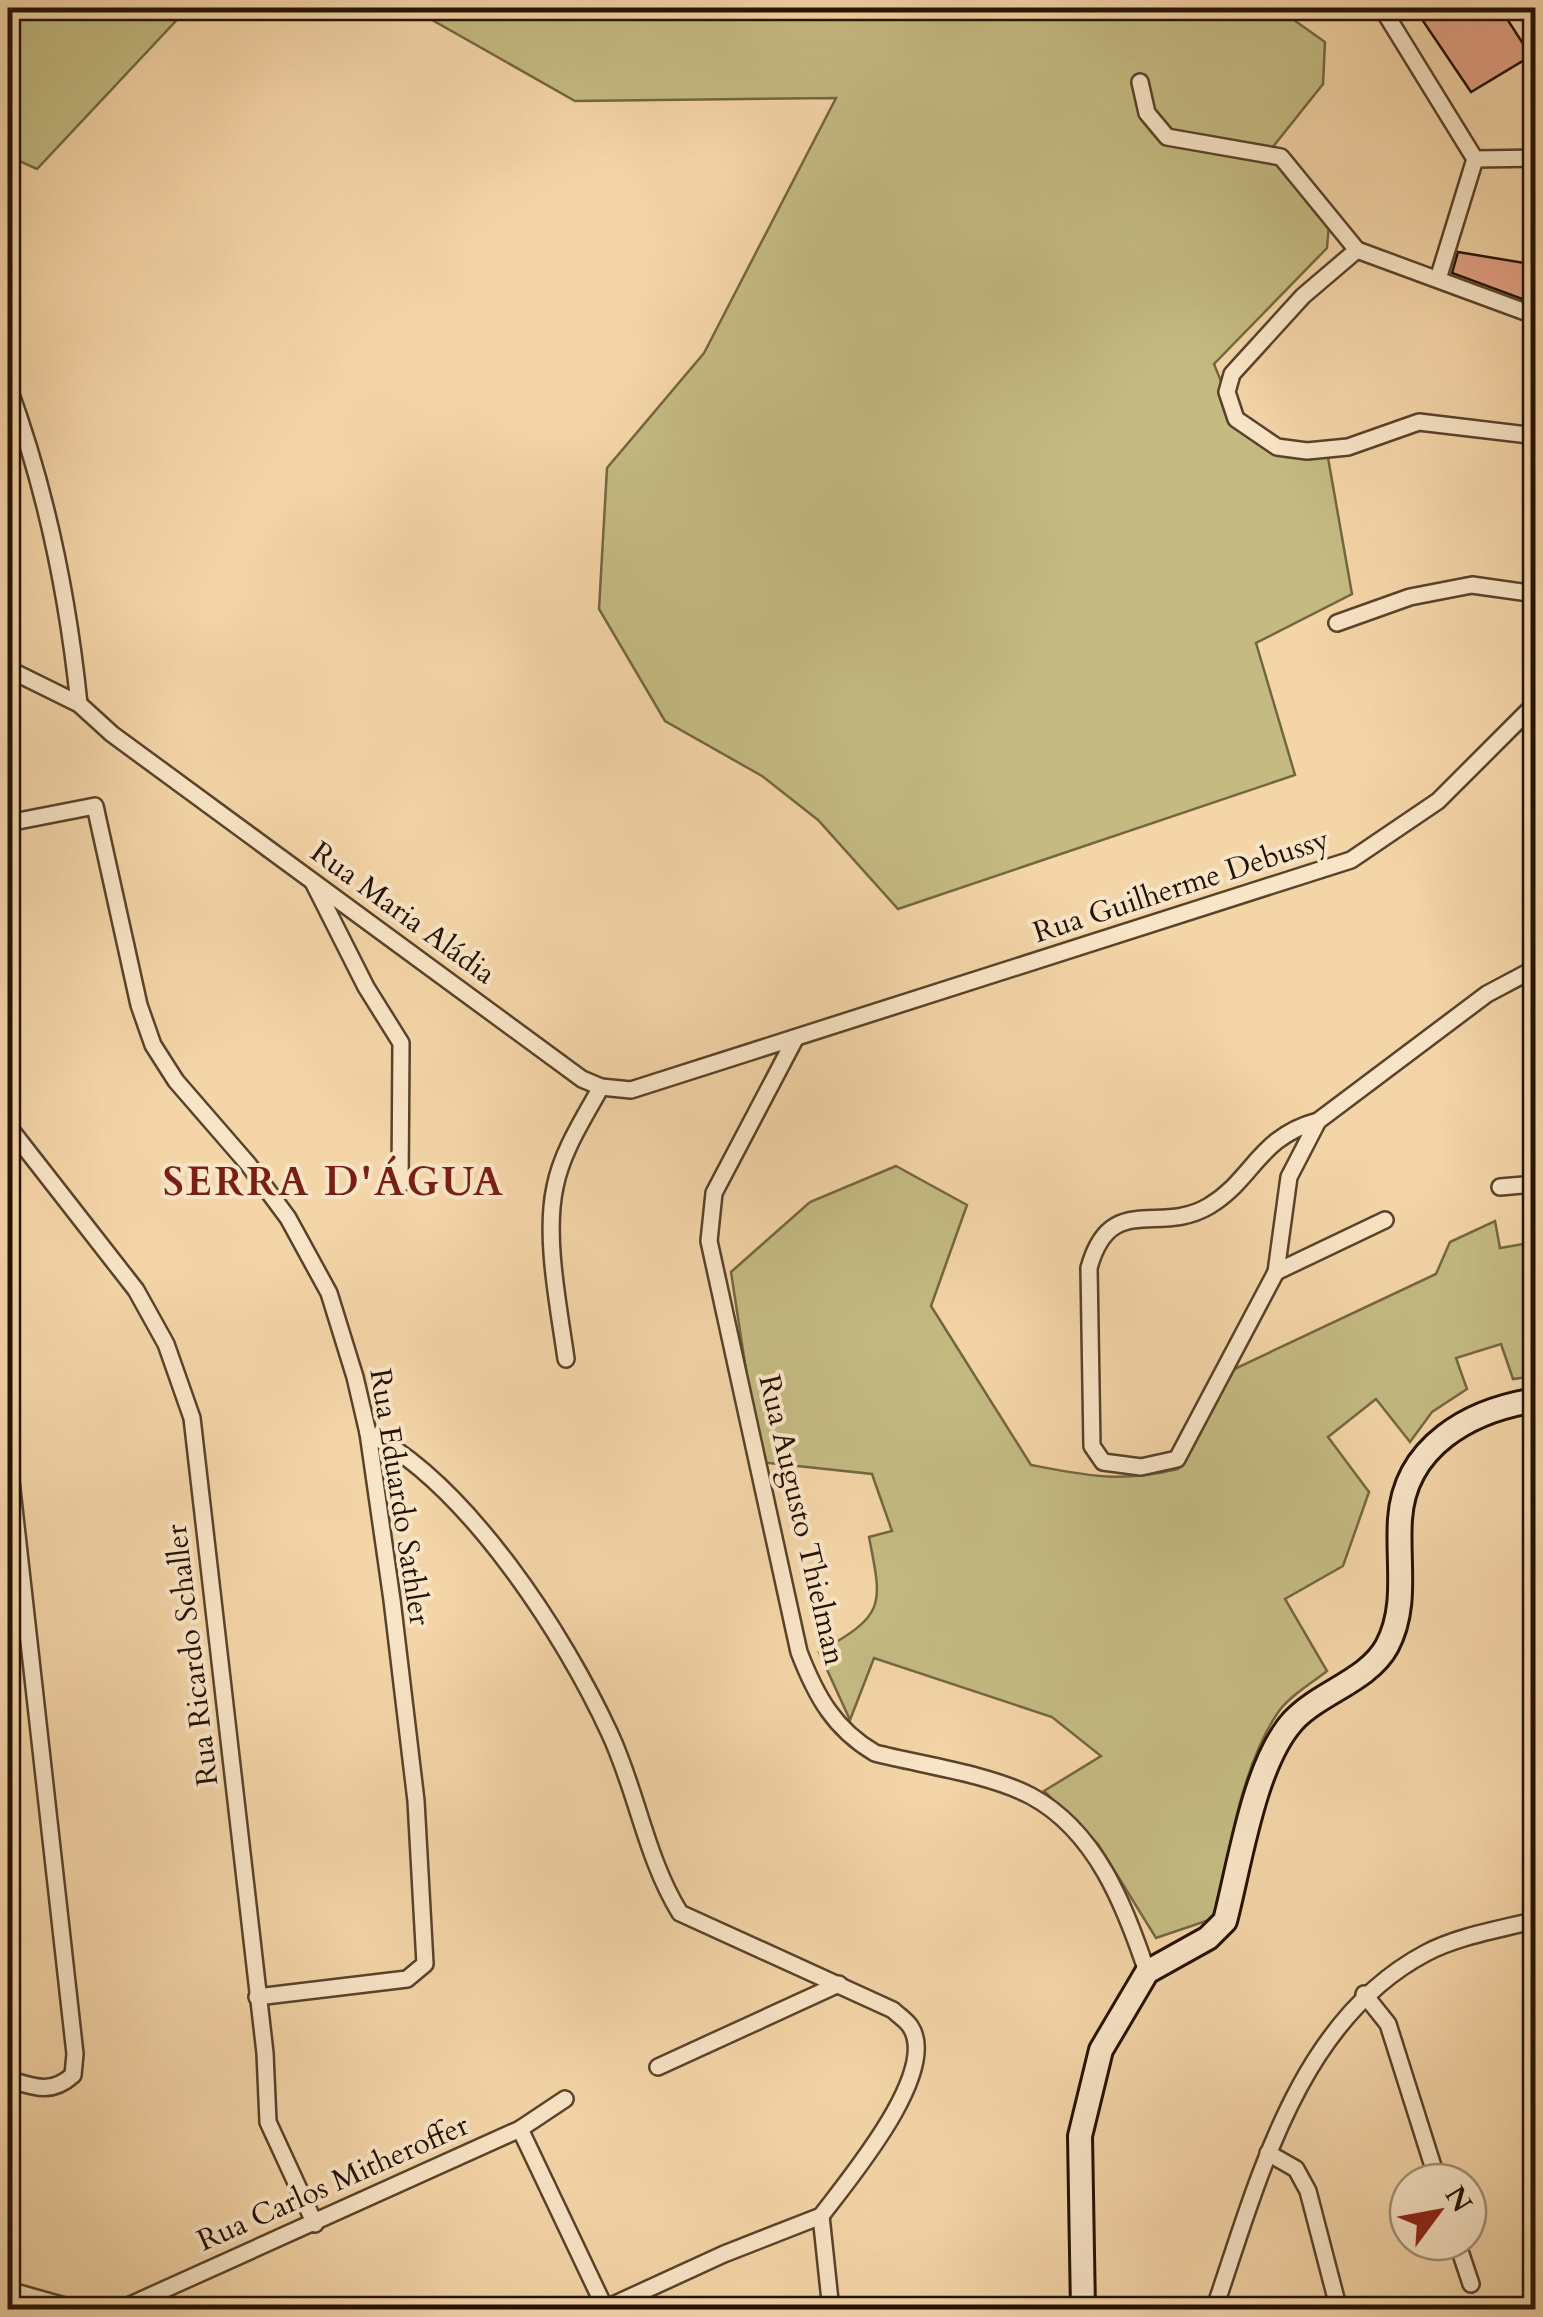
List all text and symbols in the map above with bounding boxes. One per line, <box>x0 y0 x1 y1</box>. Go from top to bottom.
street label: Rua Guilherme Debussy <box>1028 819 1334 953</box>
street label: Rua Maria Aládia <box>302 832 504 994</box>
district label: SERRA D'ÁGUA <box>163 1155 505 1210</box>
street label: Rua Eduardo Sathler <box>359 1366 441 1628</box>
street label: Rua Augusto Thielman <box>749 1371 855 1669</box>
street label: Rua Ricardo Schaller <box>156 1522 228 1788</box>
street label: Rua Carlos Mitheroffer <box>191 2105 475 2261</box>
north arrow <box>1388 2162 1488 2262</box>
text: N <box>1436 2179 1481 2220</box>

